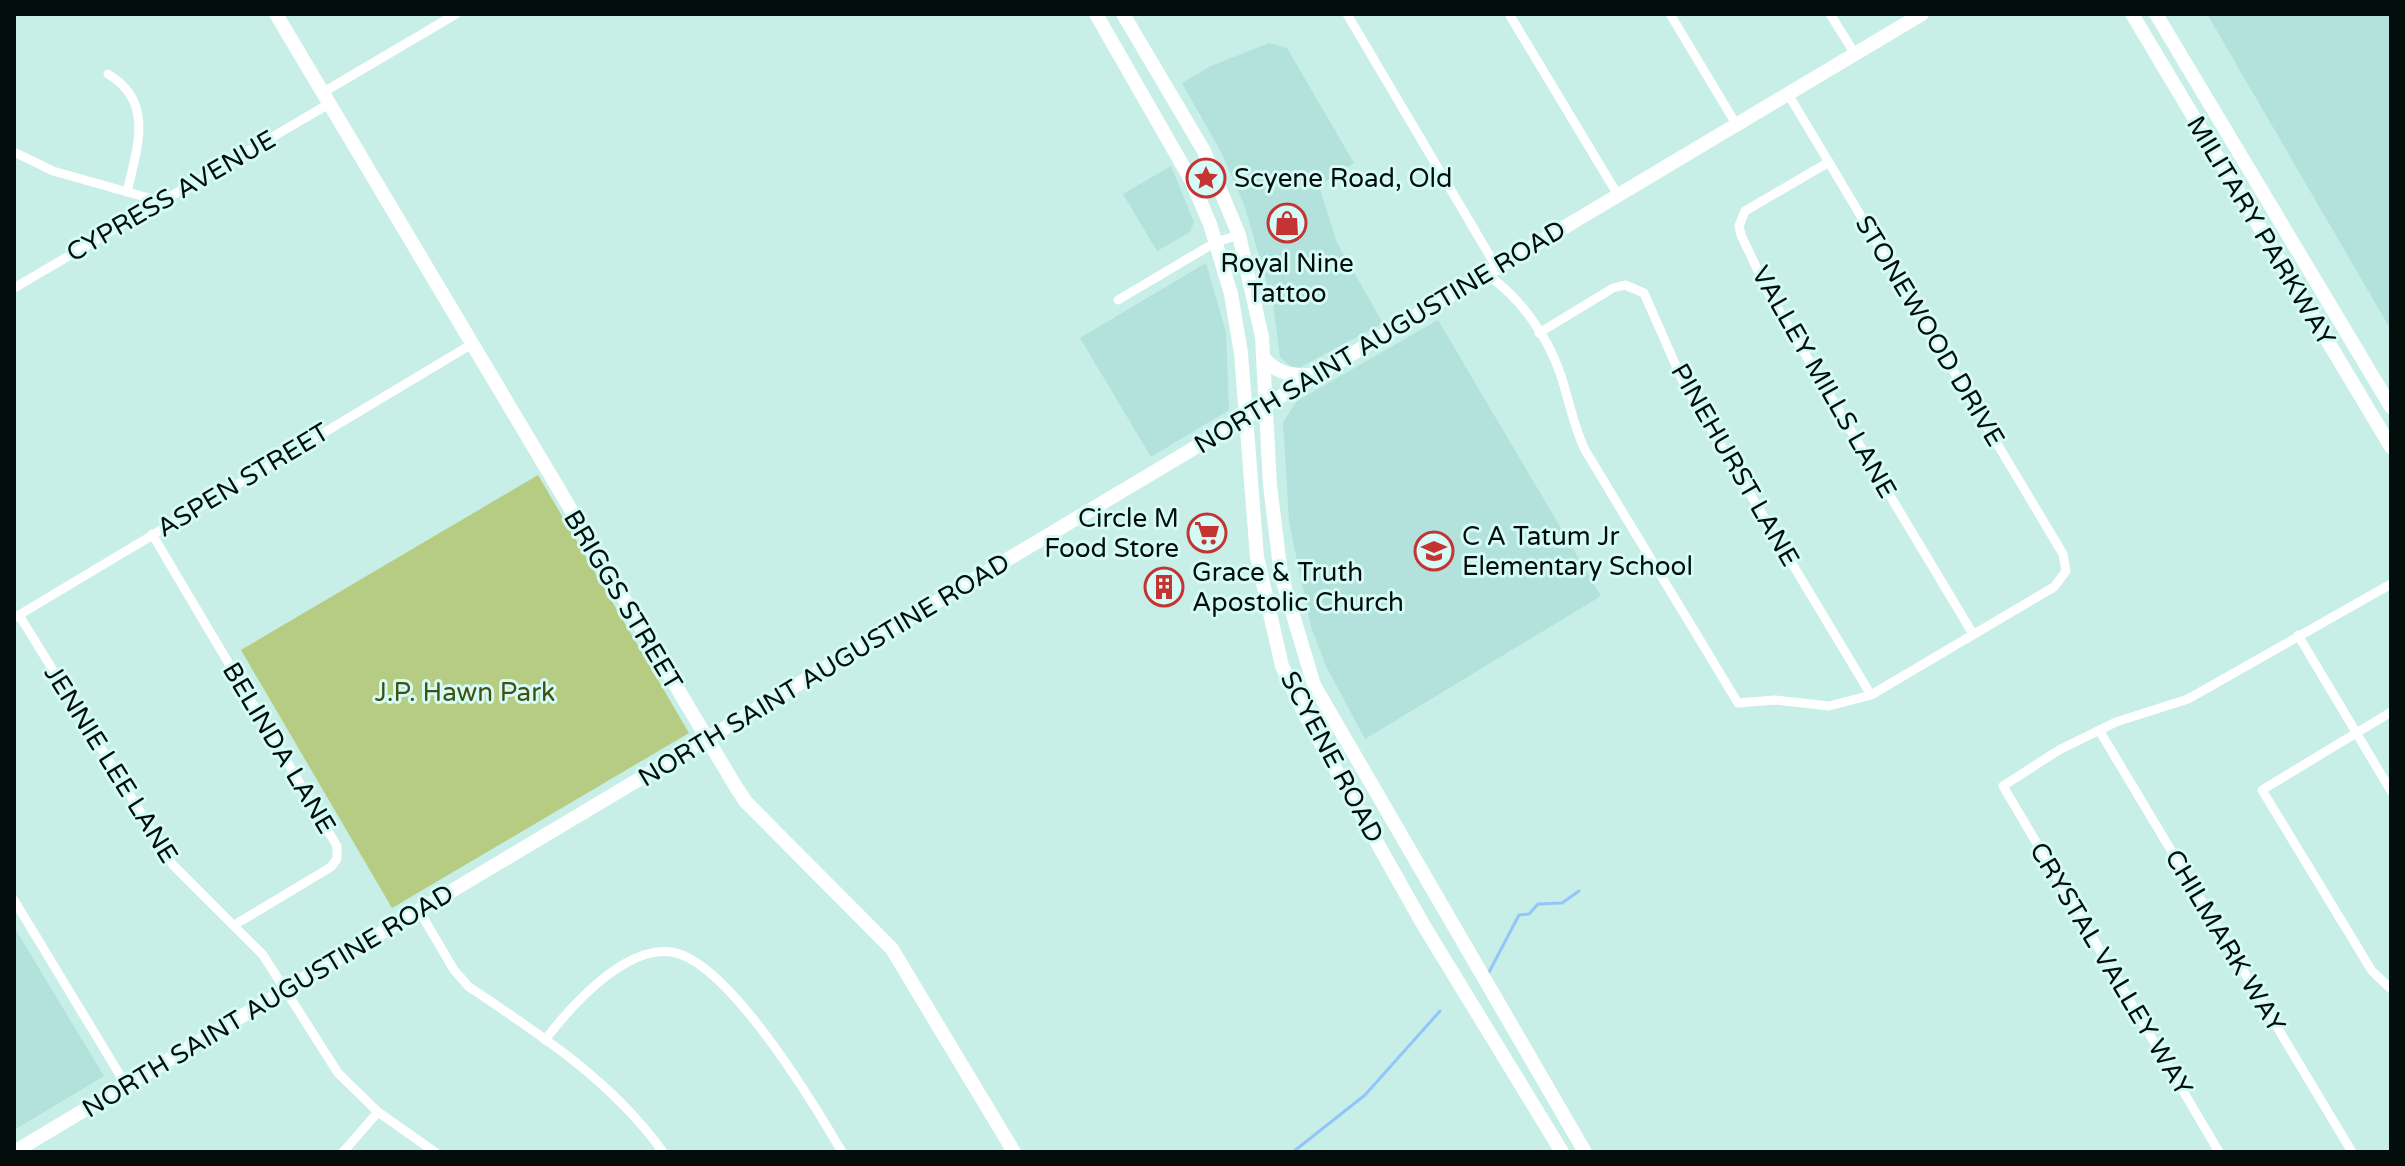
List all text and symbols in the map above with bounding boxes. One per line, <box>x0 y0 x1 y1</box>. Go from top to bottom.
street label: MILITARY PARKWAY <box>2180 110 2342 352</box>
street label: CYPRESS AVENUE <box>61 124 281 268</box>
place icon: Scyene Road, Old <box>1185 157 1227 199</box>
place label: Scyene Road, Old <box>1234 163 1452 194</box>
shop icon: Royal Nine Tattoo <box>1266 202 1308 244</box>
street label: STONEWOOD DRIVE <box>1849 210 2011 452</box>
street label: NORTH SAINT AUGUSTINE ROAD <box>1189 214 1571 460</box>
place label: Royal Nine Tattoo <box>1220 248 1354 309</box>
street label: VALLEY MILLS LANE <box>1745 260 1903 504</box>
street label: PINEHURST LANE <box>1664 358 1806 572</box>
street label: ASPEN STREET <box>151 416 335 544</box>
place label: Circle M Food Store <box>1044 503 1179 564</box>
street label: BRIGGS STREET <box>557 504 689 696</box>
supermarket icon: Circle M Food Store <box>1186 512 1228 554</box>
place label: C A Tatum Jr Elementary School <box>1462 521 1693 582</box>
school or university icon: C A Tatum Jr Elementary School <box>1413 530 1455 572</box>
street label: NORTH SAINT AUGUSTINE ROAD <box>633 547 1015 793</box>
place label: Grace & Truth Apostolic Church <box>1192 557 1404 618</box>
building icon: Grace & Truth Apostolic Church <box>1143 566 1185 608</box>
street label: BELINDA LANE <box>216 657 342 839</box>
street label: JENNIE LEE LANE <box>38 659 184 869</box>
street label: SCYENE ROAD <box>1274 666 1390 848</box>
park label: J.P. Hawn Park <box>375 677 555 708</box>
street label: CRYSTAL VALLEY WAY <box>2023 837 2199 1101</box>
street label: CHILMARK WAY <box>2158 844 2292 1038</box>
street label: NORTH SAINT AUGUSTINE ROAD <box>77 878 459 1124</box>

